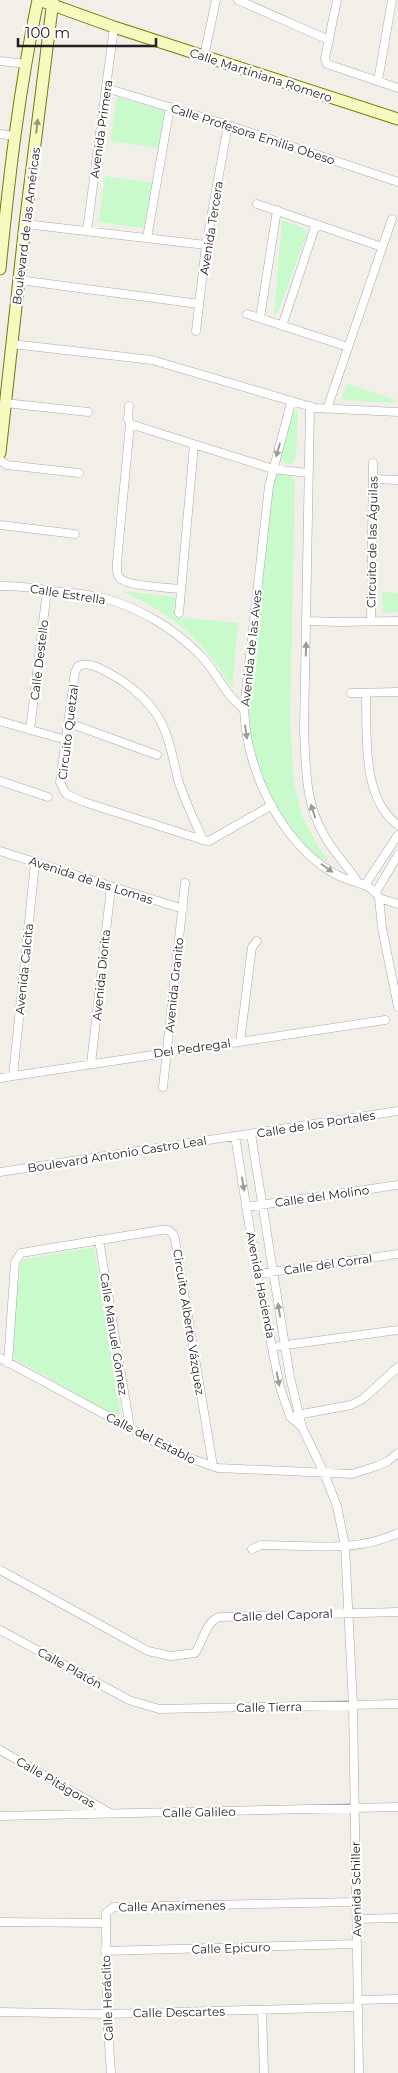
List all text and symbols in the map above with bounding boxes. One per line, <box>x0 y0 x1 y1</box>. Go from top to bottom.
scale bar <box>18 15 155 47</box>
text: 100 m <box>25 23 70 42</box>
street label: Calle Martiniana Romero <box>188 45 334 105</box>
street label: Avenida Primera <box>87 79 115 179</box>
street label: Calle Profesora Emilia Obeso <box>169 100 337 168</box>
one-way arrow <box>34 118 42 134</box>
street label: Boulevard de las Américas <box>9 146 43 305</box>
street label: Avenida Tercera <box>196 180 226 276</box>
one-way arrow <box>274 442 282 457</box>
street label: Circuito de las Águilas <box>363 476 381 608</box>
street label: Calle Estrella <box>29 581 107 607</box>
street label: Avenida de las Aves <box>237 589 265 707</box>
street label: Calle Destello <box>27 619 51 701</box>
one-way arrow <box>302 641 310 657</box>
street label: Circuito Quetzal <box>55 683 81 781</box>
one-way arrow <box>243 724 251 740</box>
one-way arrow <box>309 803 316 818</box>
street label: Avenida de las Lomas <box>27 853 155 907</box>
one-way arrow <box>320 863 334 873</box>
street label: Avenida Calcita <box>12 923 36 1015</box>
street label: Avenida Diorita <box>89 929 113 1021</box>
street label: Avenida Granito <box>162 937 186 1033</box>
street label: Del Pedregal <box>152 1035 232 1061</box>
street label: Calle de los Portales <box>256 1107 376 1141</box>
street label: Boulevard Antonio Castro Leal <box>26 1132 208 1176</box>
one-way arrow <box>239 1177 247 1193</box>
street label: Calle del Molino <box>274 1182 370 1210</box>
street label: Avenida Hacienda <box>243 1230 279 1340</box>
street label: Circuito Alberto Vázquez <box>170 1248 208 1396</box>
street label: Calle del Corral <box>283 1250 373 1278</box>
street label: Calle Manuel Gómez <box>97 1272 131 1396</box>
one-way arrow <box>274 1302 282 1318</box>
one-way arrow <box>275 1371 283 1387</box>
street label: Calle del Establo <box>104 1409 198 1467</box>
street label: Calle del Caporal <box>233 1606 333 1624</box>
street label: Calle Platón <box>35 1644 105 1692</box>
street label: Calle Tierra <box>236 1699 302 1715</box>
street label: Calle Pitágoras <box>14 1753 98 1811</box>
street label: Calle Galileo <box>162 1804 236 1820</box>
street label: Avenida Schiller <box>348 1841 364 1937</box>
street label: Calle Anaxímenes <box>118 1898 226 1914</box>
street label: Calle Epicuro <box>191 1939 271 1957</box>
street label: Calle Heráclito <box>98 1955 116 2041</box>
street label: Calle Descartes <box>133 2004 225 2020</box>

